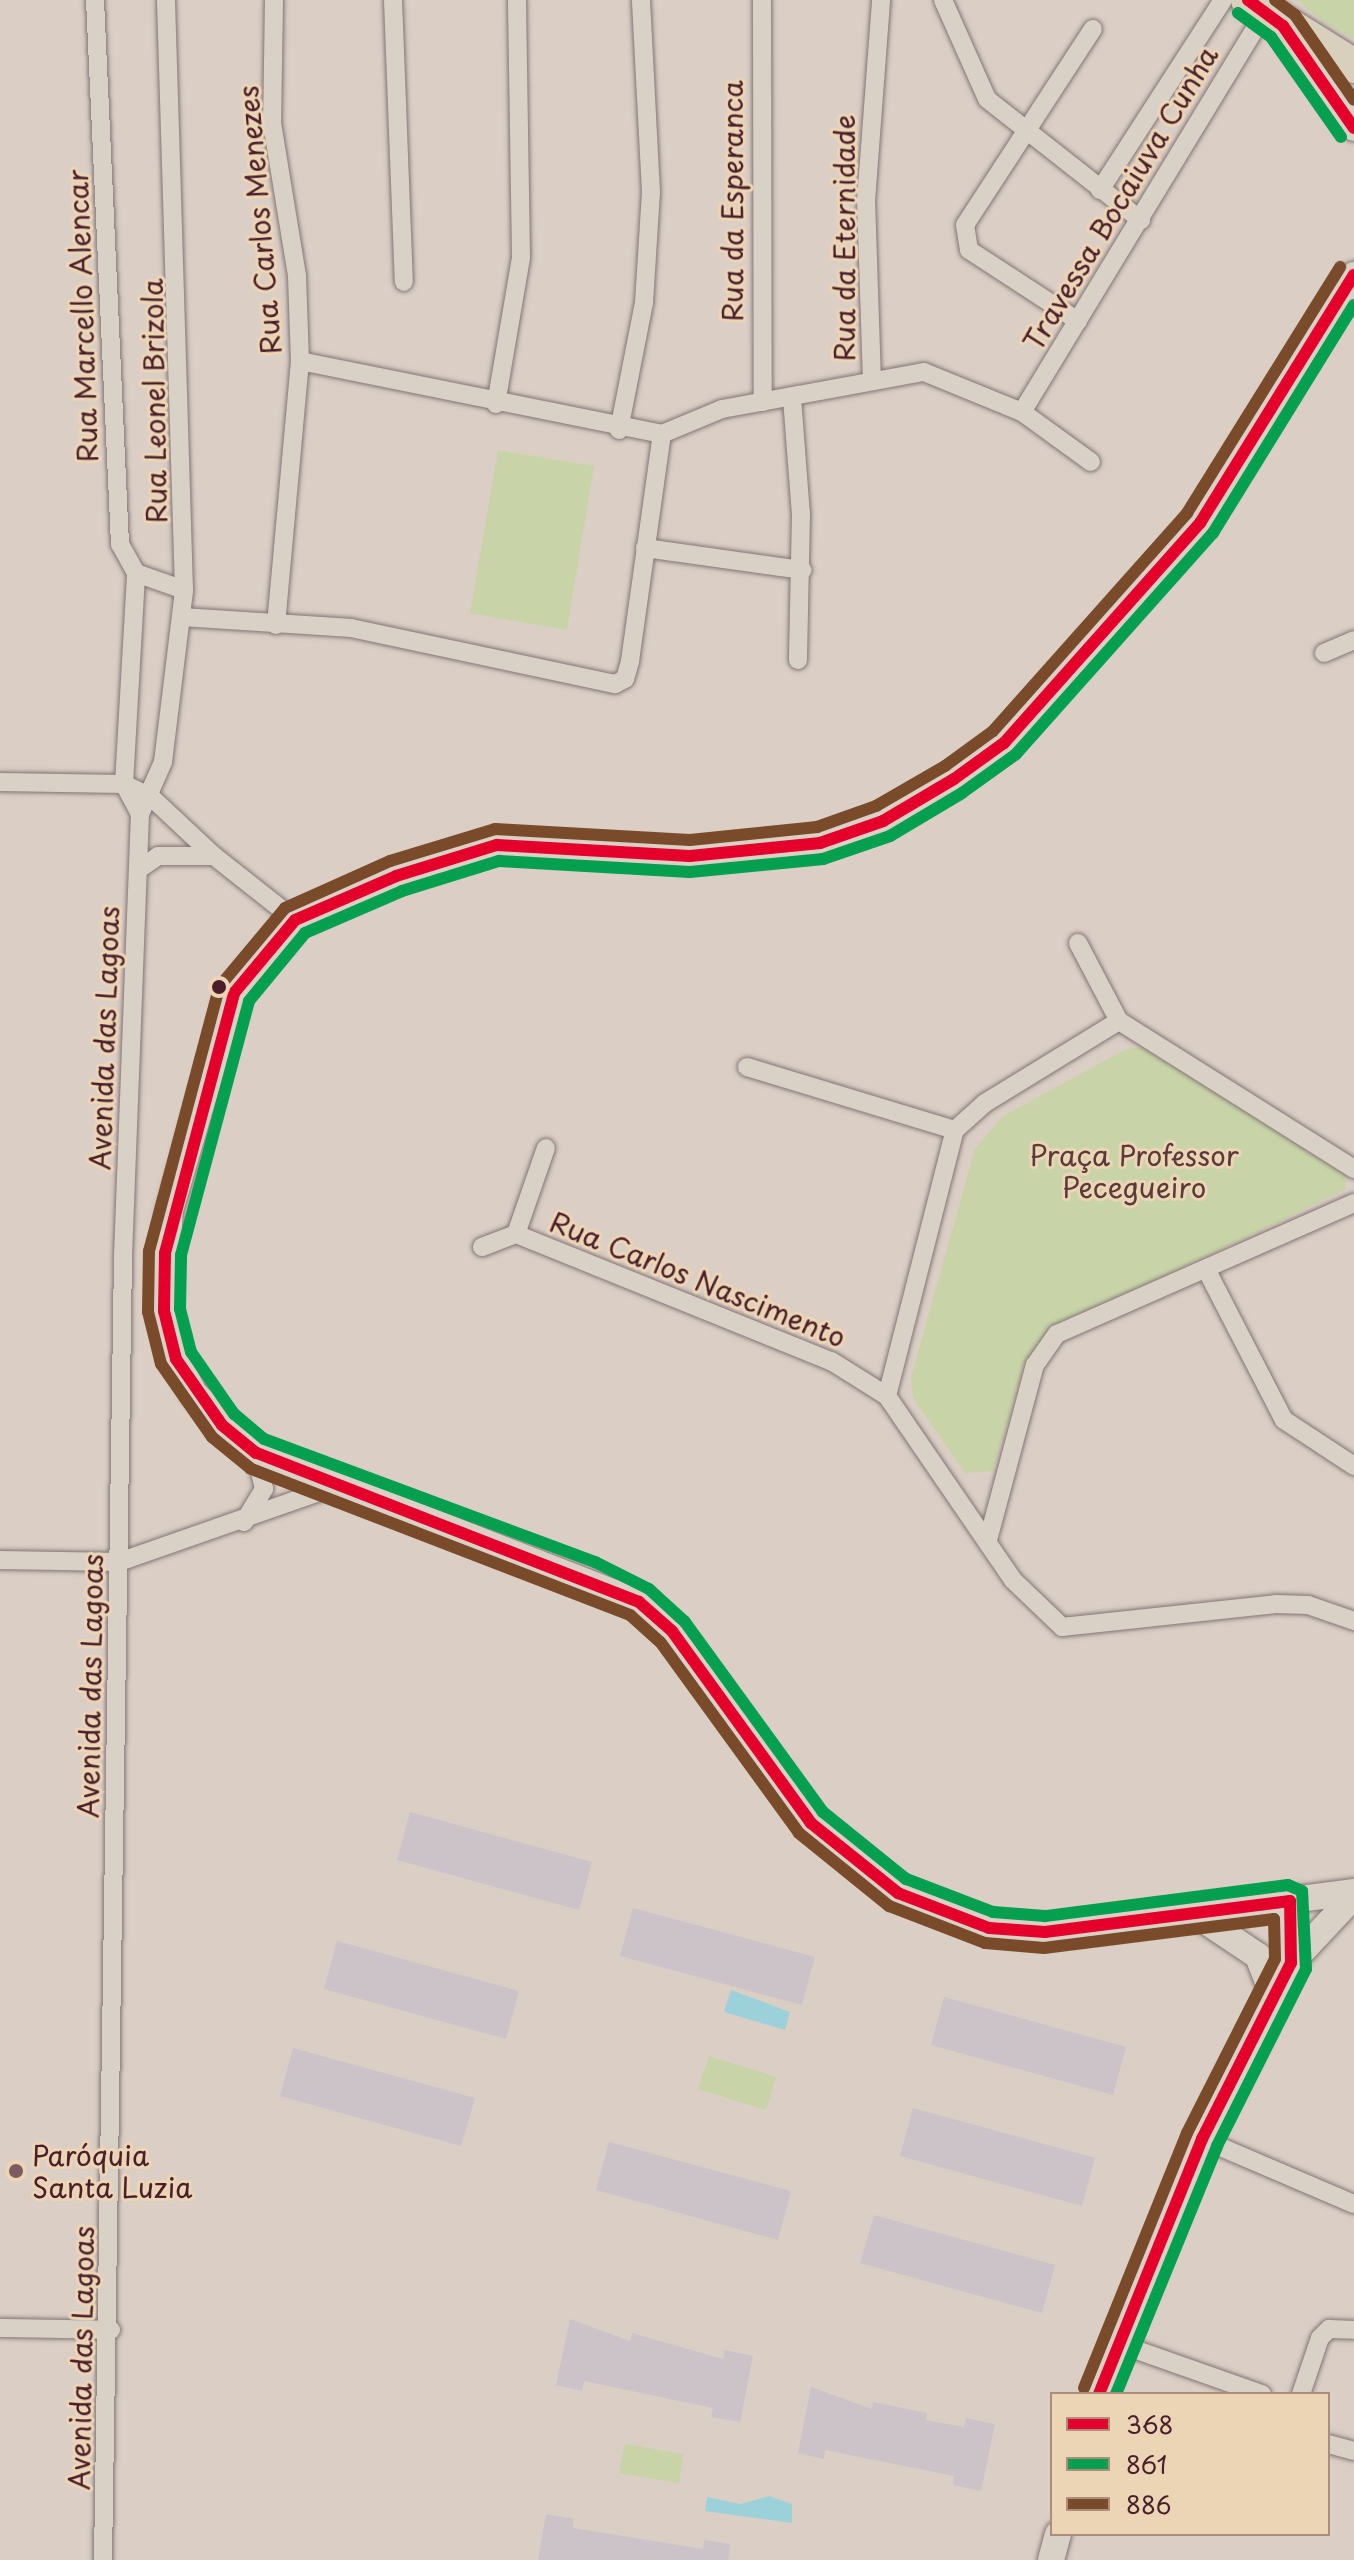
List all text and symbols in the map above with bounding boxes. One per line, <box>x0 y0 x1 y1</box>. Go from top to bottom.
street label: Travessa Bocaiuva Cunha <box>1016 40 1224 356</box>
street label: Rua da Esperanca <box>715 79 749 323</box>
street label: Rua Carlos Menezes <box>230 84 288 356</box>
street label: Rua da Eternidade <box>827 112 861 364</box>
street label: Rua Marcello Alencar <box>60 169 104 463</box>
street label: Rua Leonel Brizola <box>135 275 173 527</box>
street label: Avenida das Lagoas <box>83 905 125 1171</box>
unlabelled marker <box>211 979 227 995</box>
park label: Praça Professor Pecegueiro <box>1029 1138 1239 1204</box>
street label: Rua Carlos Nascimento <box>545 1204 851 1354</box>
street label: Avenida das Lagoas <box>71 1553 109 1819</box>
place label: Paróquia Santa Luzia <box>32 2138 191 2204</box>
marker: Paróquia Santa Luzia <box>7 2162 25 2180</box>
street label: Avenida das Lagoas <box>62 2225 100 2491</box>
legend <box>1050 2392 1330 2536</box>
text: 368 <box>1126 2406 1173 2442</box>
text: 861 <box>1126 2446 1167 2482</box>
text: 886 <box>1126 2486 1171 2522</box>

